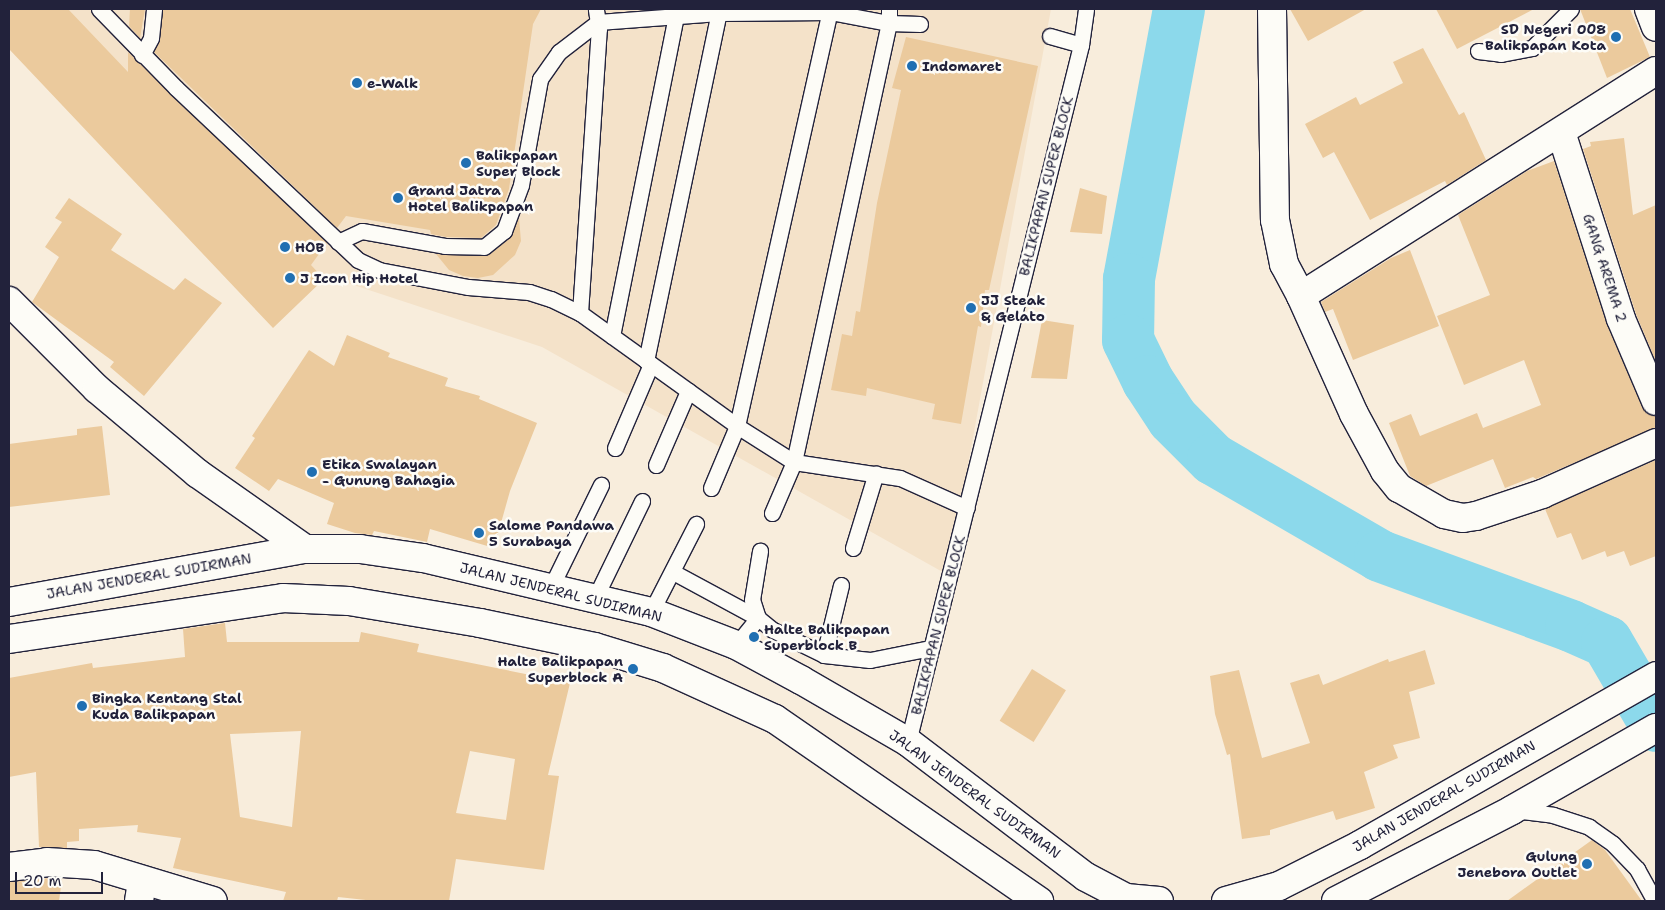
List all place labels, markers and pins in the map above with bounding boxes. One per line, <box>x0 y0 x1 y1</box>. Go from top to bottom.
place label: SD Negeri 008 Balikpapan Kota <box>1485 21 1606 54</box>
marker: SD Negeri 008 Balikpapan Kota <box>1610 31 1622 43</box>
place label: Indomaret <box>922 58 1001 74</box>
marker: Indomaret <box>906 60 918 72</box>
place label: e-Walk <box>367 75 418 91</box>
marker: e-Walk <box>351 77 363 89</box>
place label: Balikpapan Super Block <box>476 147 561 180</box>
marker: Balikpapan Super Block <box>460 157 472 169</box>
place label: Grand Jatra Hotel Balikpapan <box>408 182 533 214</box>
marker: Grand Jatra Hotel Balikpapan <box>392 192 404 204</box>
place label: HOB <box>295 239 324 255</box>
marker: HOB <box>279 241 291 253</box>
place label: J Icon Hip Hotel <box>300 270 418 286</box>
marker: J Icon Hip Hotel <box>284 272 296 284</box>
place label: JJ Steak & Gelato <box>981 292 1045 324</box>
marker: JJ Steak & Gelato <box>965 302 977 314</box>
place label: Etika Swalayan - Gunung Bahagia <box>322 456 455 488</box>
marker: Etika Swalayan - Gunung Bahagia <box>306 466 318 478</box>
place label: Salome Pandawa 5 Surabaya <box>489 517 614 550</box>
marker: Salome Pandawa 5 Surabaya <box>473 527 485 539</box>
place label: Halte Balikpapan Superblock B <box>764 621 890 654</box>
marker: Halte Balikpapan Superblock B <box>748 631 760 643</box>
place label: Halte Balikpapan Superblock A <box>497 653 623 686</box>
marker: Halte Balikpapan Superblock A <box>627 663 639 675</box>
place label: Bingka Kentang Stal Kuda Balikpapan <box>92 690 242 722</box>
marker: Bingka Kentang Stal Kuda Balikpapan <box>76 700 88 712</box>
place label: Gulung Jenebora Outlet <box>1457 848 1577 880</box>
marker: Gulung Jenebora Outlet <box>1581 858 1593 870</box>

